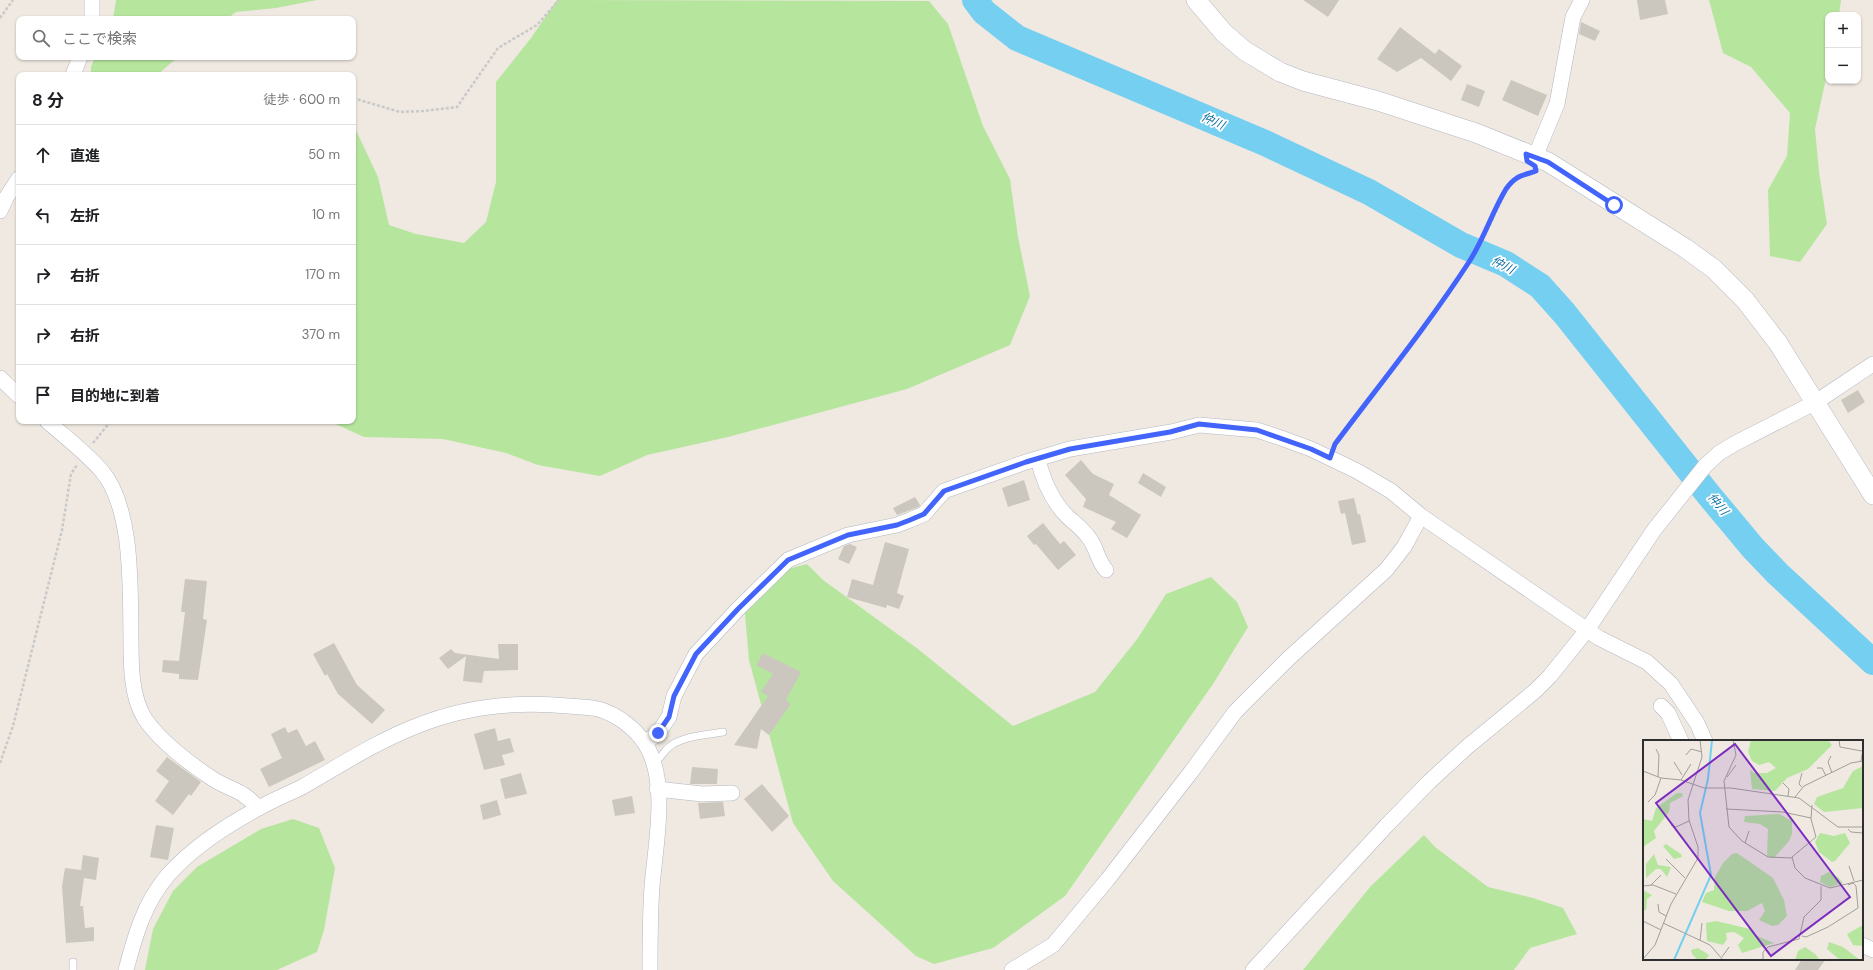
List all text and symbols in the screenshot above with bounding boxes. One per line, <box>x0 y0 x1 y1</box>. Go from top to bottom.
map controls <box>1825 12 1861 84</box>
button: + <box>1825 12 1861 48</box>
search box <box>16 16 356 60</box>
icon: search <box>30 27 52 49</box>
text: ここで検索 <box>62 29 137 49</box>
button: − <box>1825 48 1861 84</box>
text: 8 分 <box>32 89 64 111</box>
text: 徒歩 · 600 m <box>264 91 340 108</box>
water label: 仲川 <box>1199 109 1229 134</box>
icon: ahead <box>32 144 54 166</box>
text: 直進 <box>70 146 100 166</box>
text: 50 m <box>308 146 340 163</box>
route start <box>1605 196 1623 214</box>
icon: left <box>32 204 54 226</box>
text: 左折 <box>70 206 100 226</box>
text: 10 m <box>312 206 340 223</box>
water label: 仲川 <box>1489 252 1519 279</box>
icon: right <box>32 264 54 286</box>
text: 右折 <box>70 266 100 286</box>
text: 170 m <box>305 266 340 283</box>
icon: right <box>32 324 54 346</box>
text: 右折 <box>70 326 100 346</box>
text: 370 m <box>302 326 340 343</box>
icon: arrive <box>32 384 54 406</box>
text: 目的地に到着 <box>70 386 160 406</box>
water label: 仲川 <box>1704 490 1733 520</box>
route end <box>649 724 667 742</box>
inset map <box>1643 740 1863 960</box>

